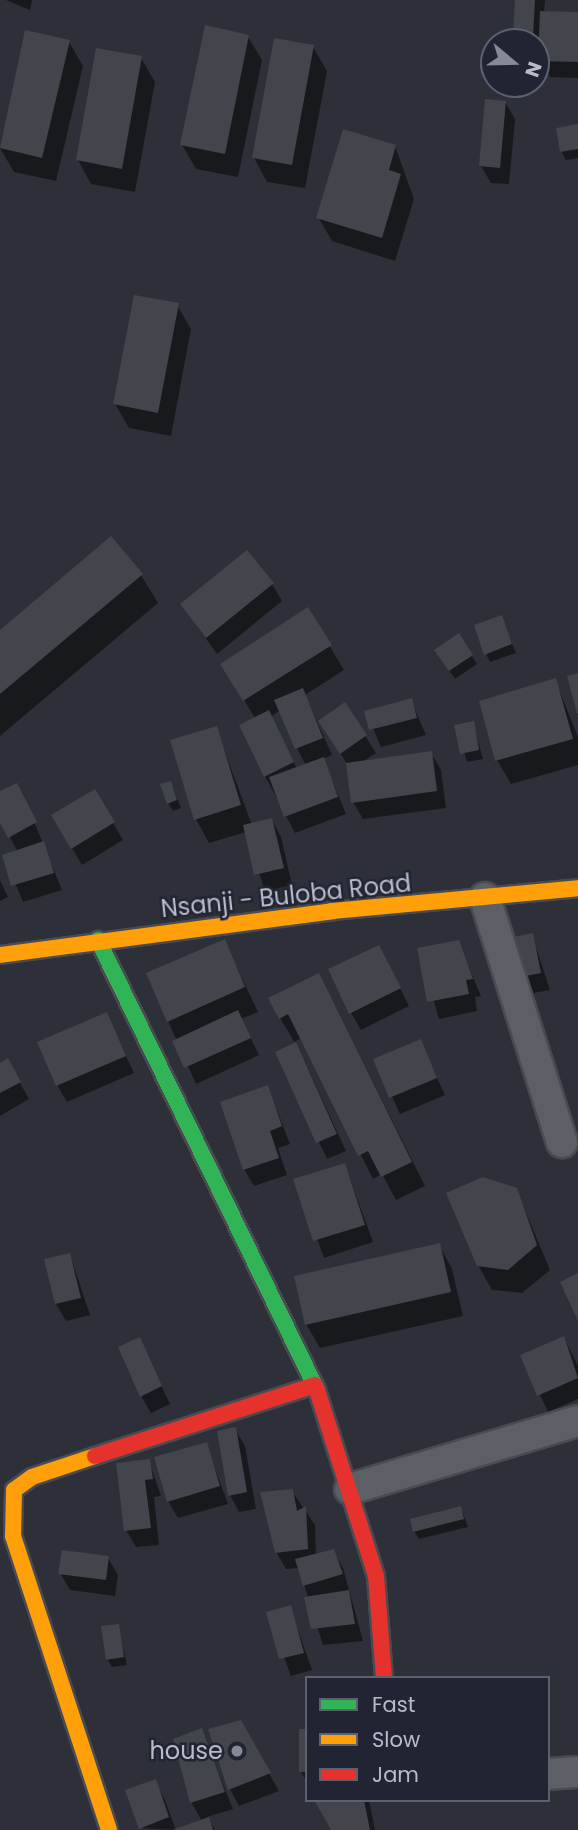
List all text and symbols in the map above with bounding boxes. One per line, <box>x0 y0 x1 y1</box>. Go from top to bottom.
north arrow <box>480 28 550 98</box>
text: N <box>518 58 549 80</box>
street label: Nsanji - Buloba Road <box>159 869 413 923</box>
legend <box>305 1676 550 1802</box>
text: Fast <box>372 1690 415 1719</box>
text: Slow <box>372 1725 420 1754</box>
place label: house <box>150 1737 223 1765</box>
marker: house <box>229 1743 245 1759</box>
text: Jam <box>372 1760 419 1789</box>

